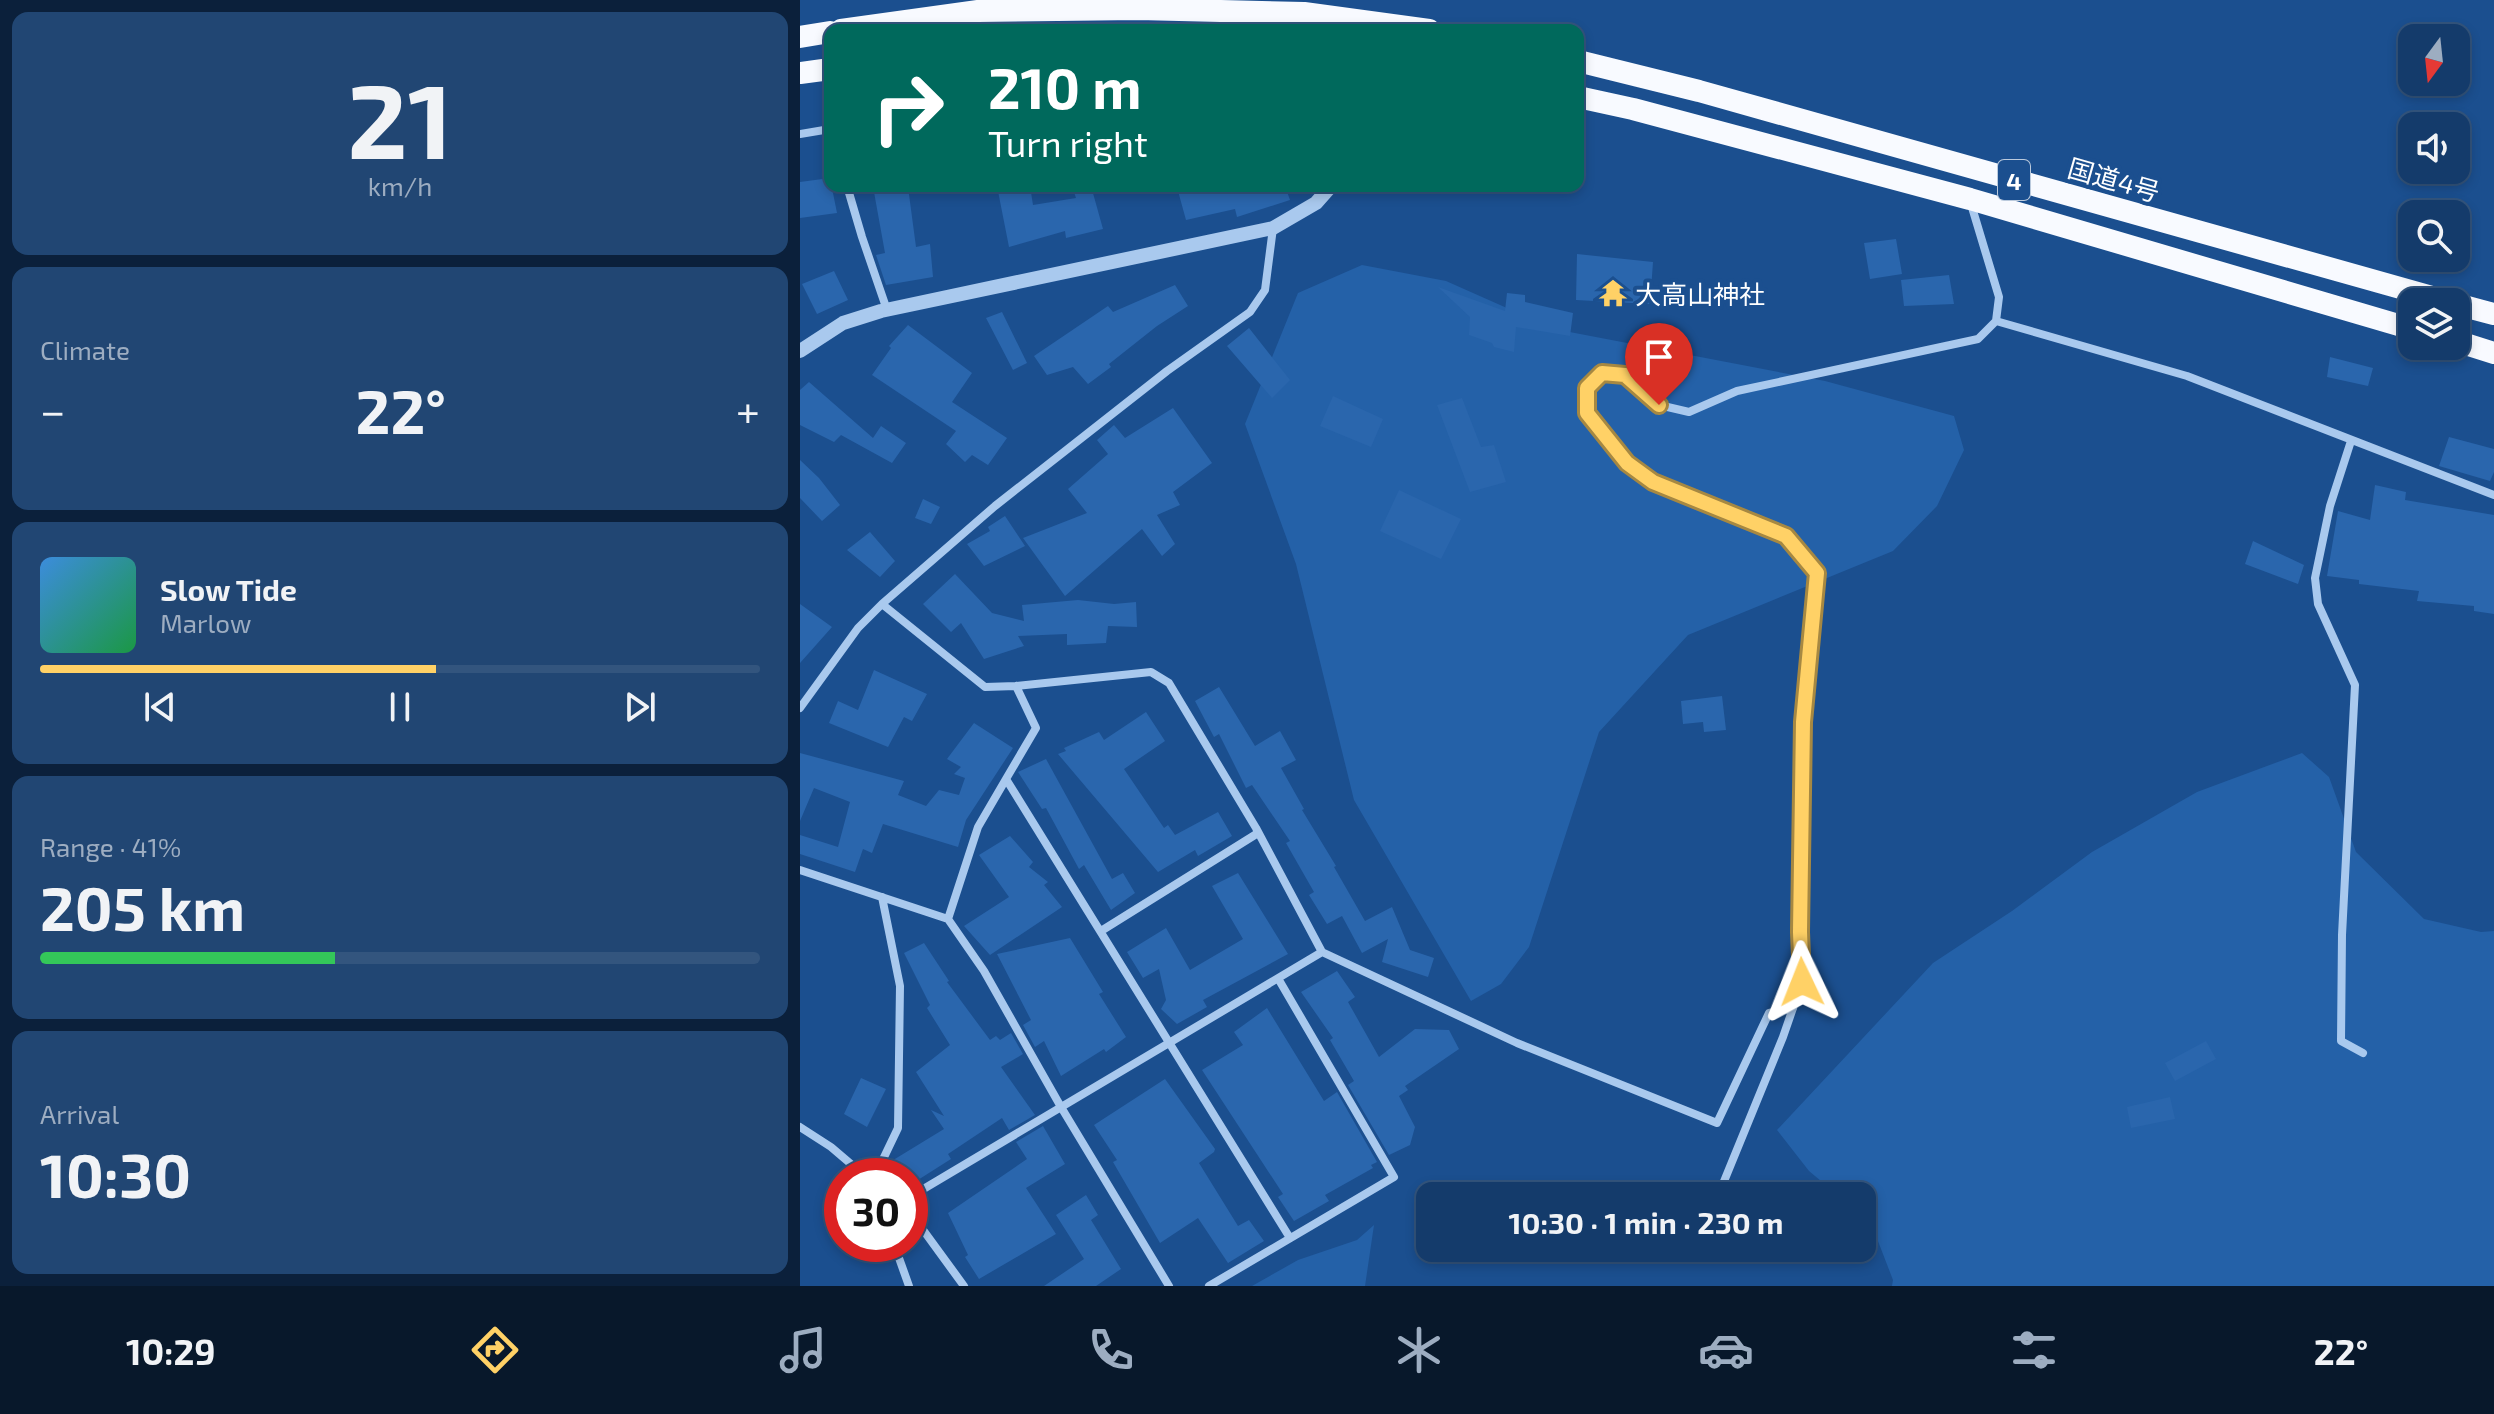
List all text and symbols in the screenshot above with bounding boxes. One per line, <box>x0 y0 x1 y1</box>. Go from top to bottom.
north arrow <box>2398 24 2470 96</box>
map controls <box>2398 24 2470 360</box>
text: 210 m <box>988 53 1142 120</box>
text: 21 <box>347 55 453 180</box>
icon: right <box>856 56 960 160</box>
button: sound <box>2398 112 2470 184</box>
text: Turn right <box>988 121 1148 164</box>
street label: 国道4号 <box>2065 151 2163 207</box>
road number: 4 <box>1998 160 2030 200</box>
text: km/h <box>368 170 432 201</box>
button: search <box>2398 200 2470 272</box>
temple icon: 大高山神社 <box>1598 278 1628 308</box>
place label: 大高山神社 <box>1635 278 1765 309</box>
button: layers <box>2398 288 2470 360</box>
pin <box>1625 323 1693 405</box>
text: Climate <box>40 334 130 365</box>
icon: arrive <box>1637 335 1681 379</box>
text: 22° <box>356 374 446 446</box>
text: − <box>40 383 66 436</box>
text: + <box>736 383 760 436</box>
text: Slow Tide <box>160 571 297 607</box>
text: Marlow <box>160 607 251 638</box>
icon: previous <box>138 685 182 729</box>
icon: pause <box>378 685 422 729</box>
icon: next <box>618 685 662 729</box>
text: Range · 41% <box>40 831 181 862</box>
text: 205 km <box>40 871 245 943</box>
position arrow <box>1760 940 1844 1024</box>
text: Arrival <box>40 1098 119 1129</box>
text: 10:30 <box>40 1138 191 1210</box>
speed limit sign: 30 <box>824 1158 928 1262</box>
text: 10:30 · 1 min · 230 m <box>1509 1204 1783 1240</box>
icon: directions <box>467 1322 523 1378</box>
icon: music <box>775 1322 831 1378</box>
icon: phone <box>1083 1322 1139 1378</box>
icon: climate <box>1391 1322 1447 1378</box>
icon: car <box>1698 1322 1754 1378</box>
icon: filters <box>2006 1322 2062 1378</box>
text: 10:29 <box>126 1329 216 1372</box>
text: 22° <box>2314 1329 2368 1372</box>

